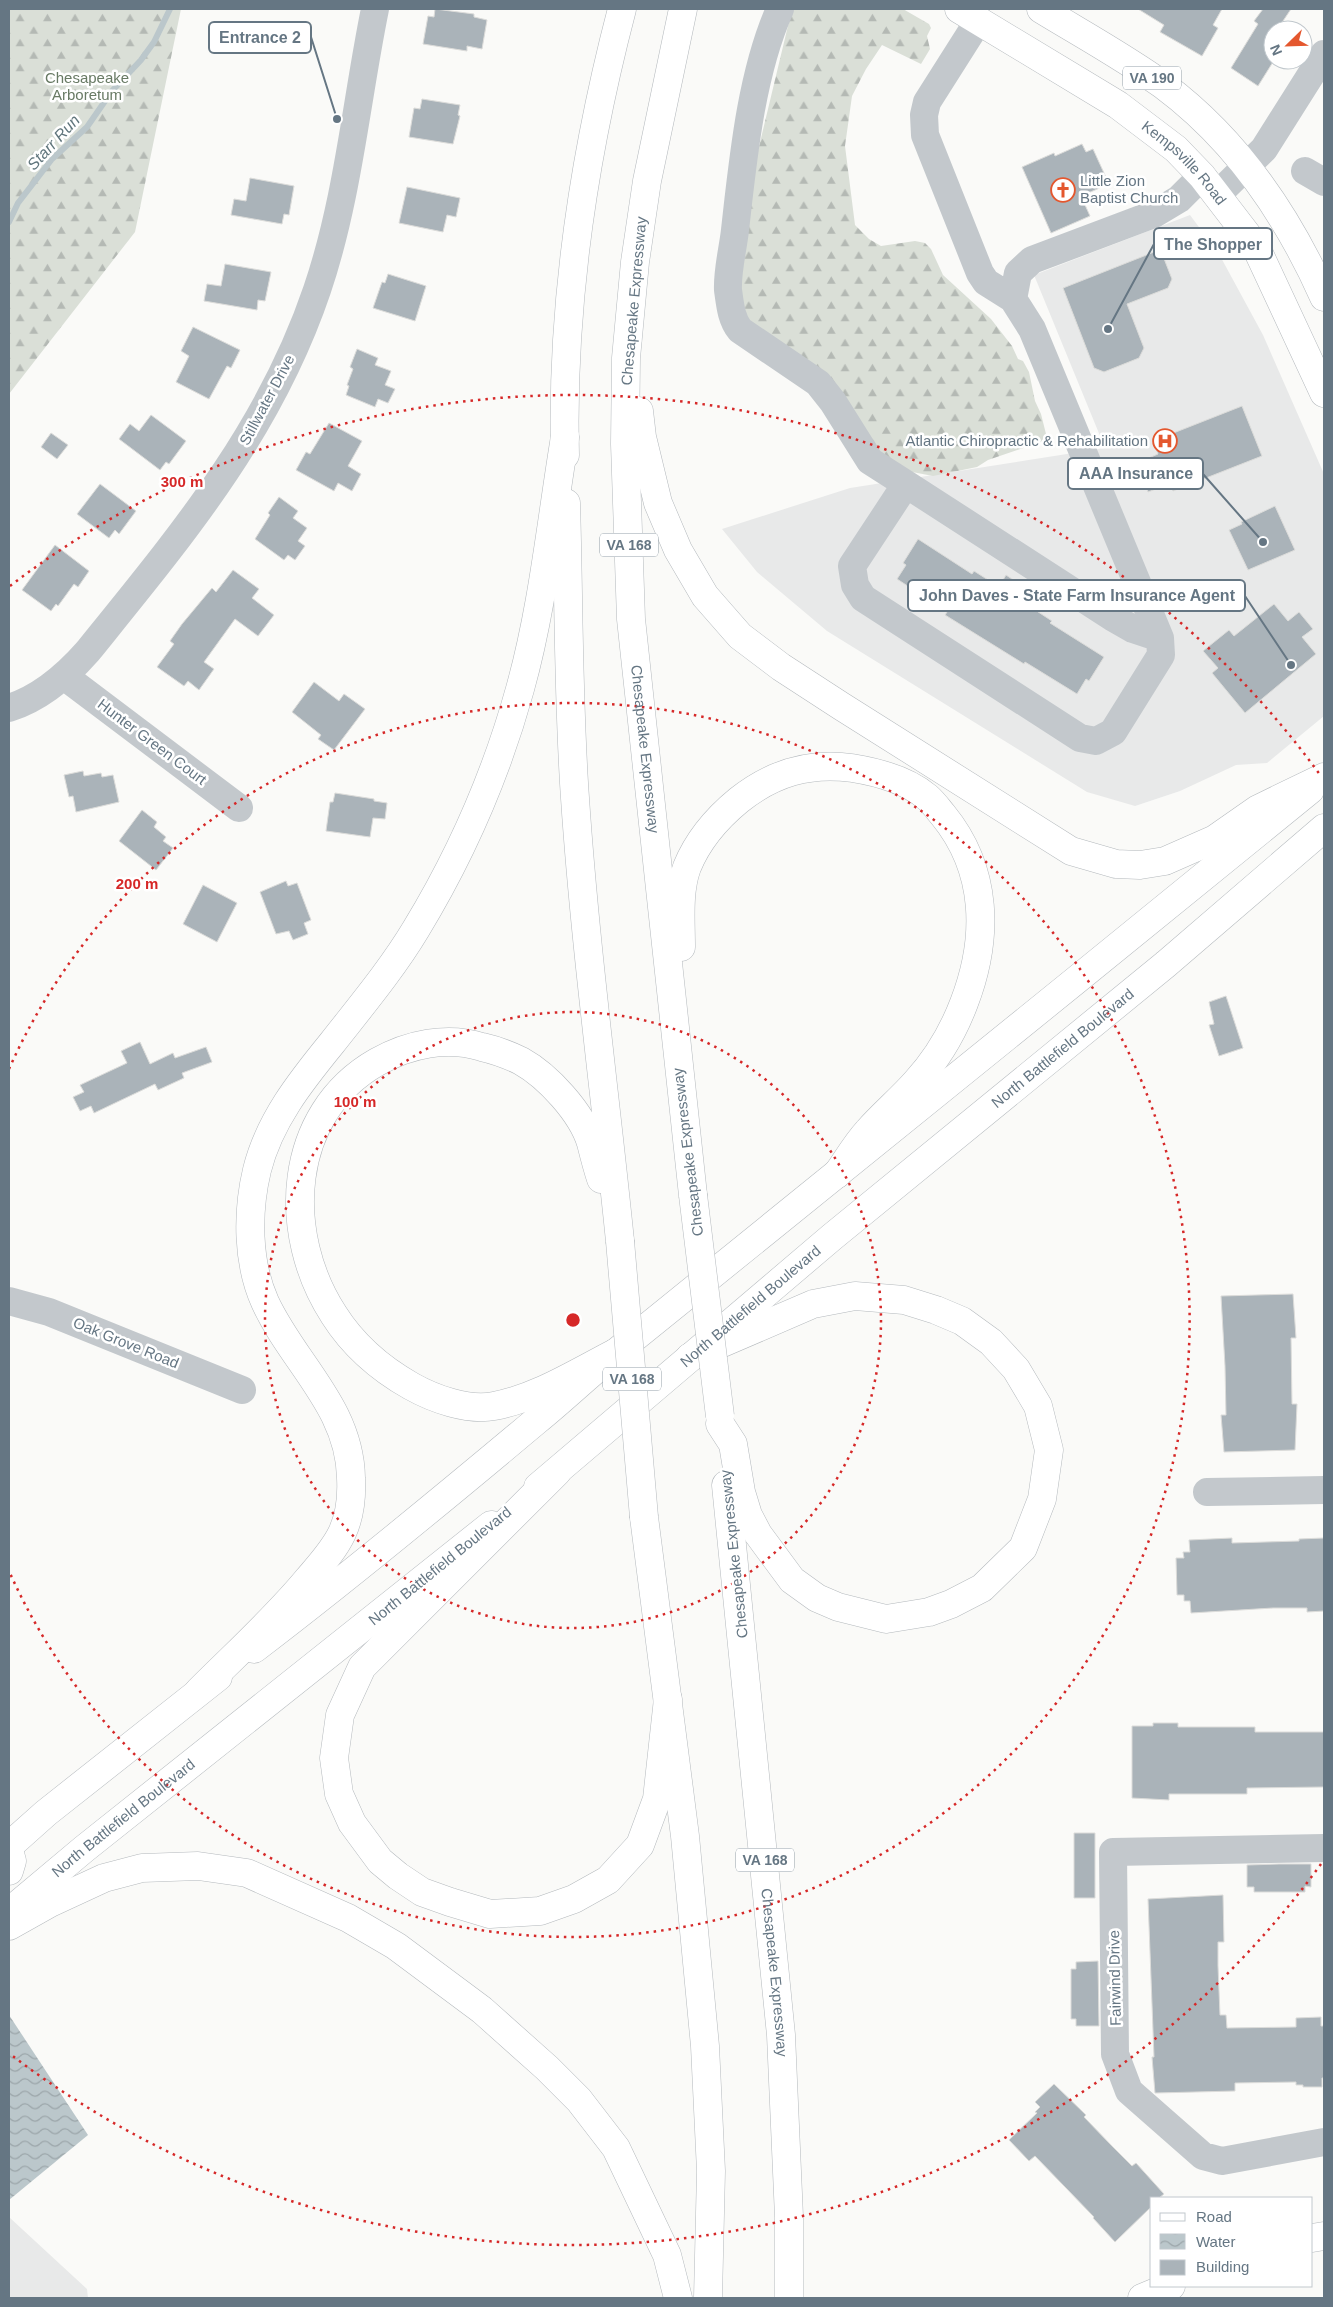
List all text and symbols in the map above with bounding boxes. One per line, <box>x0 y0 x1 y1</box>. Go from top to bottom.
north arrow <box>1263 20 1313 70</box>
callout: Entrance 2 <box>209 22 311 53</box>
text: Entrance 2 <box>219 29 301 46</box>
text: N <box>1267 42 1285 58</box>
road number: VA 190 <box>1123 66 1181 90</box>
park label: Chesapeake Arboretum <box>45 69 129 103</box>
water label: Starr Run <box>24 111 83 173</box>
street label: Kempsville Road <box>1139 117 1230 208</box>
place label: Little Zion Baptist Church <box>1080 172 1178 206</box>
church icon: Little Zion Baptist Church <box>1050 177 1076 203</box>
street label: Chesapeake Expressway <box>618 215 649 386</box>
callout: The Shopper <box>1154 228 1272 259</box>
text: The Shopper <box>1164 236 1262 253</box>
street label: Stillwater Drive <box>236 352 298 448</box>
hospital icon: Atlantic Chiropractic & Rehabilitation <box>1152 428 1178 454</box>
place label: Atlantic Chiropractic & Rehabilitation <box>905 432 1148 449</box>
callout: AAA Insurance <box>1068 458 1203 489</box>
text: AAA Insurance <box>1079 465 1193 482</box>
text: 300 m <box>161 473 203 490</box>
road number: VA 168 <box>600 534 658 556</box>
callout: John Daves - State Farm Insurance Agent <box>908 580 1245 611</box>
text: John Daves - State Farm Insurance Agent <box>919 587 1236 604</box>
street label: Chesapeake Expressway <box>628 664 663 835</box>
street label: Hunter Green Court <box>95 695 211 789</box>
text: 200 m <box>116 875 158 892</box>
street label: North Battlefield Boulevard <box>988 985 1137 1111</box>
street label: Chesapeake Expressway <box>669 1067 706 1237</box>
text: 100 m <box>334 1093 376 1110</box>
street label: North Battlefield Boulevard <box>677 1242 824 1370</box>
centre of rings <box>564 1311 582 1329</box>
street label: Oak Grove Road <box>71 1314 182 1372</box>
road number: VA 168 <box>603 1368 661 1390</box>
street label: Chesapeake Expressway <box>716 1469 751 1639</box>
street label: North Battlefield Boulevard <box>365 1503 514 1628</box>
street label: North Battlefield Boulevard <box>48 1755 198 1880</box>
road number: VA 168 <box>736 1848 794 1872</box>
street label: Chesapeake Expressway <box>758 1887 791 2058</box>
street label: Fairwind Drive <box>1105 1930 1124 2026</box>
legend <box>1150 2197 1313 2287</box>
text: Road <box>1196 2208 1232 2225</box>
text: Water <box>1196 2233 1235 2250</box>
text: Building <box>1196 2258 1249 2275</box>

